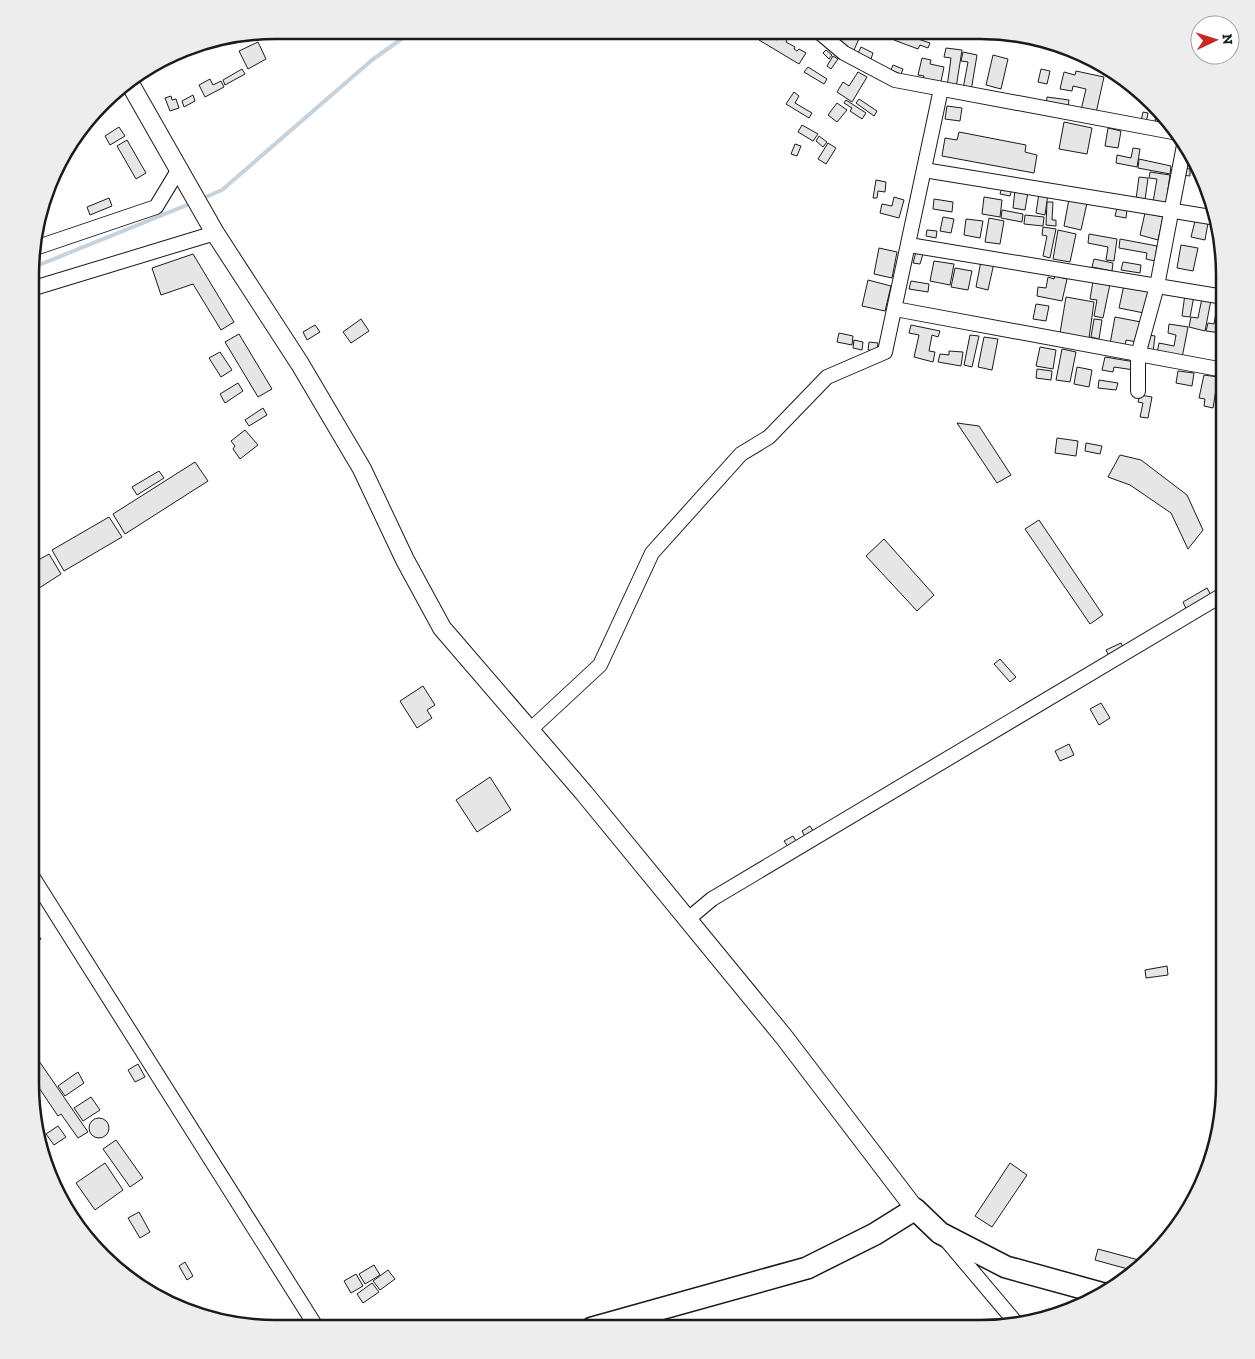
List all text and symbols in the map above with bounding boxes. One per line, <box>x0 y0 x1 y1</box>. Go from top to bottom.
north arrow <box>1190 15 1240 65</box>
text: N <box>1219 33 1236 45</box>

